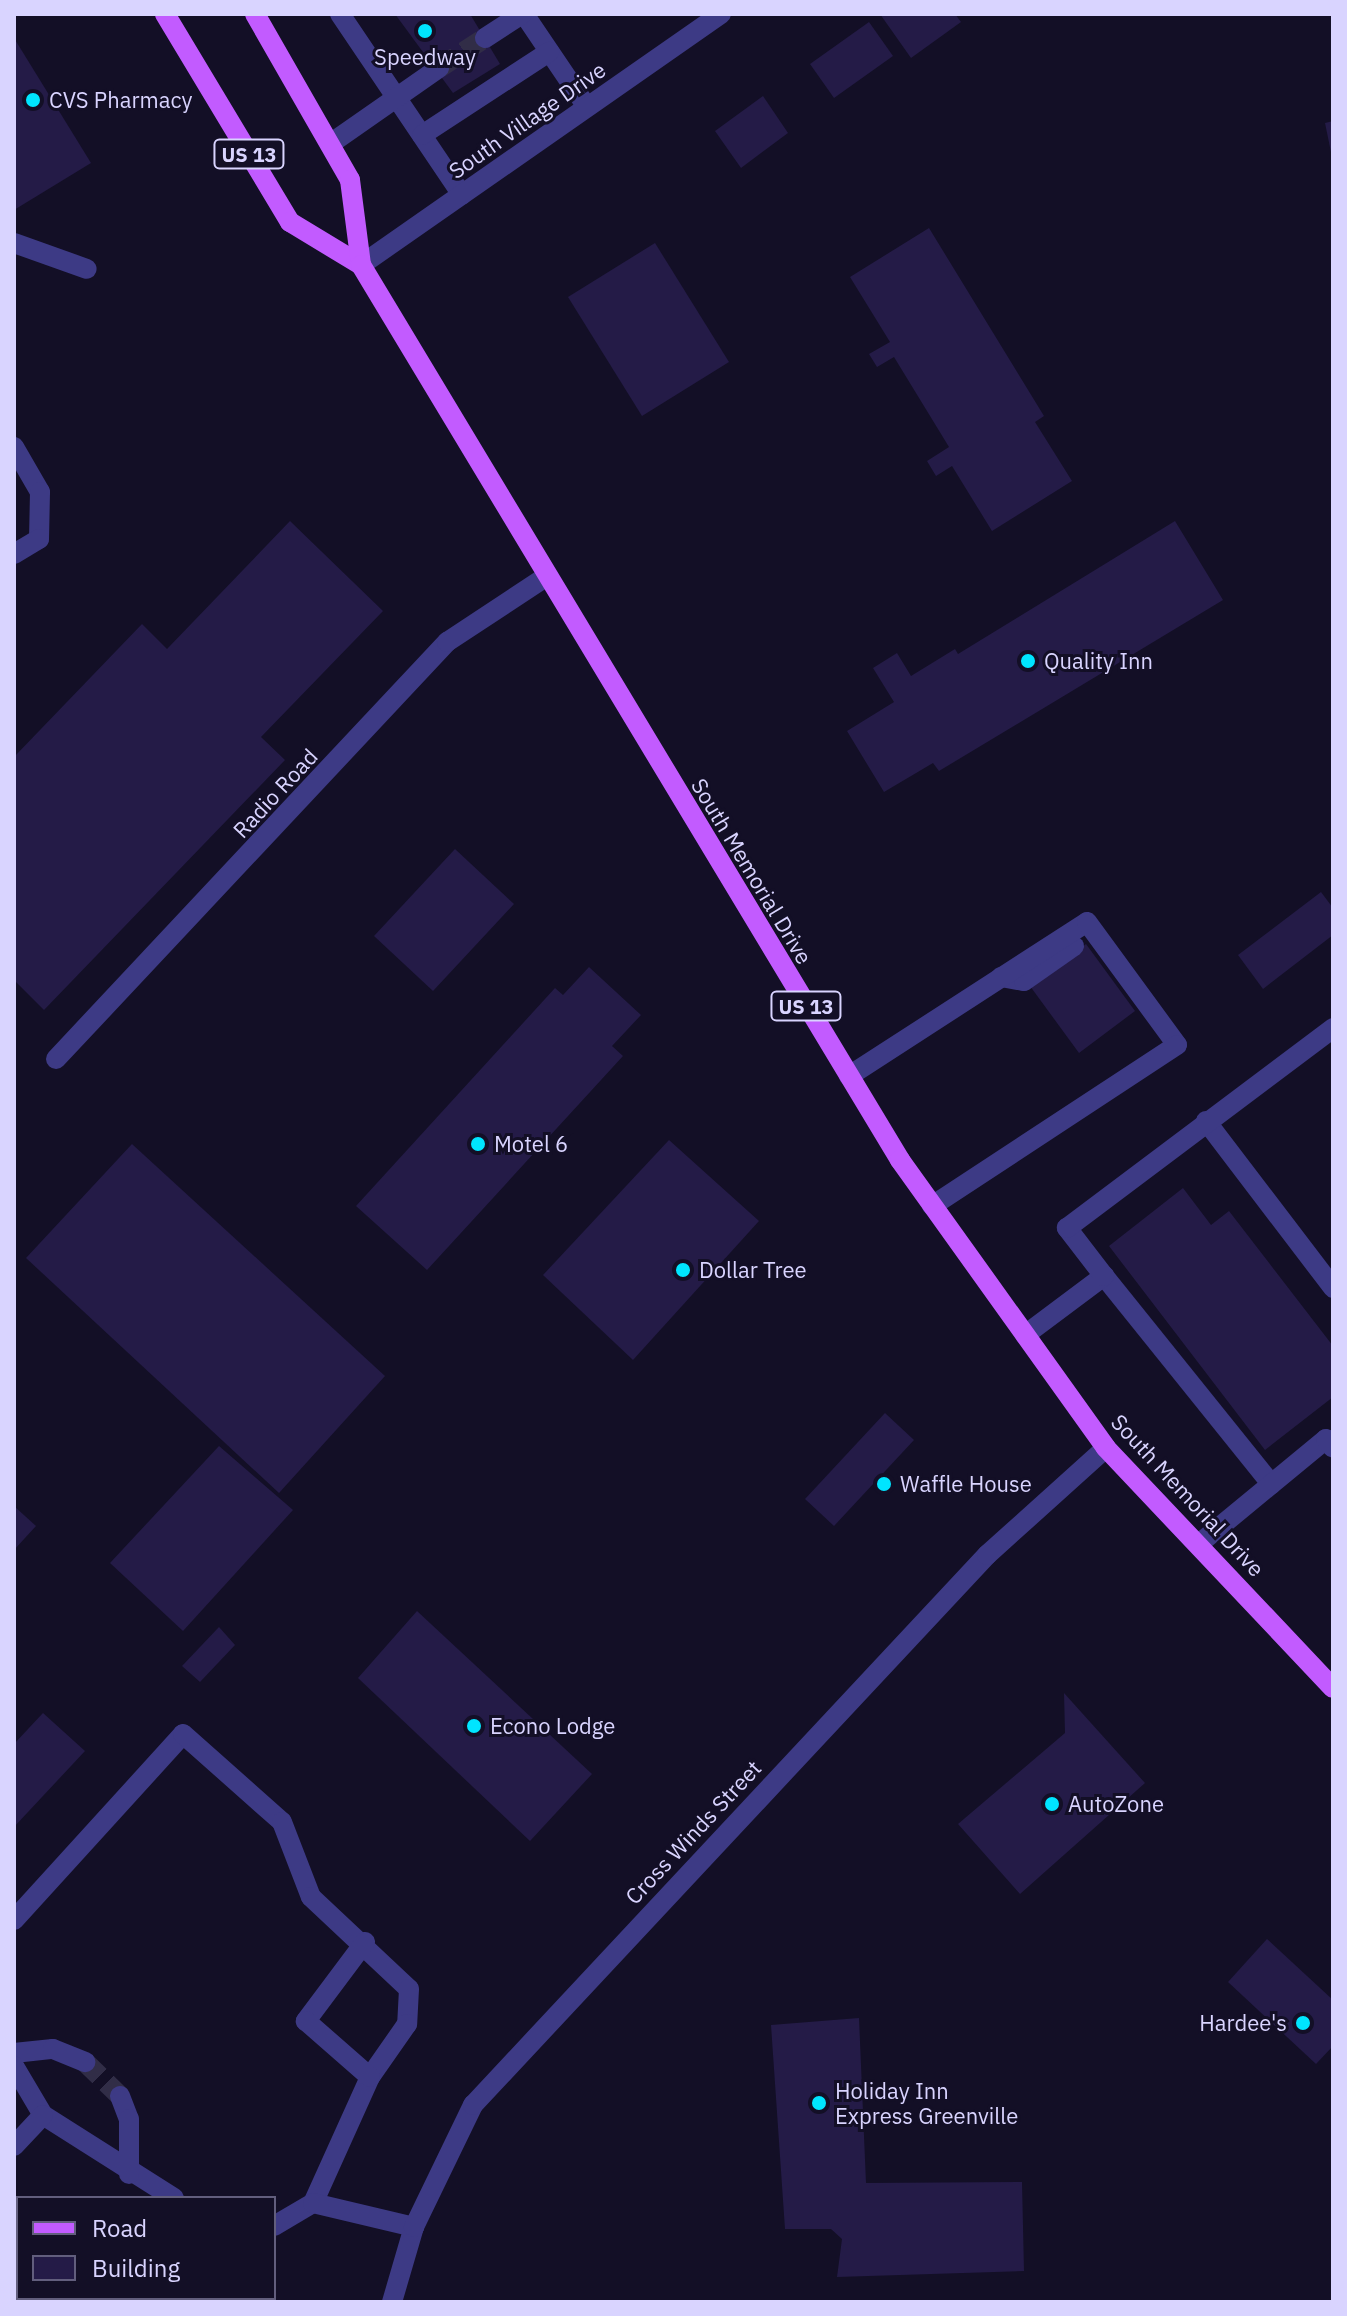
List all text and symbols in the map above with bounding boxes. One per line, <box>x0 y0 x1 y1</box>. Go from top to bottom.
marker: Speedway <box>416 22 434 40</box>
place label: Speedway <box>374 44 476 70</box>
street label: South Village Drive <box>444 56 610 184</box>
place label: CVS Pharmacy <box>49 87 192 113</box>
marker: CVS Pharmacy <box>24 91 42 109</box>
road number: US 13 <box>213 138 285 170</box>
place label: Quality Inn <box>1044 648 1153 674</box>
marker: Quality Inn <box>1019 652 1037 670</box>
street label: Radio Road <box>227 743 323 843</box>
street label: South Memorial Drive <box>686 773 818 969</box>
road number: US 13 <box>770 990 842 1022</box>
place label: Motel 6 <box>494 1131 568 1157</box>
marker: Motel 6 <box>469 1135 487 1153</box>
place label: Dollar Tree <box>699 1257 807 1283</box>
marker: Dollar Tree <box>674 1261 692 1279</box>
street label: South Memorial Drive <box>1106 1408 1270 1582</box>
place label: Waffle House <box>900 1471 1032 1497</box>
marker: Waffle House <box>875 1475 893 1493</box>
place label: Econo Lodge <box>490 1713 615 1739</box>
marker: Econo Lodge <box>465 1717 483 1735</box>
street label: Cross Winds Street <box>620 1755 766 1909</box>
place label: AutoZone <box>1068 1791 1164 1817</box>
marker: AutoZone <box>1043 1795 1061 1813</box>
place label: Hardee's <box>1199 2010 1287 2036</box>
marker: Hardee's <box>1294 2014 1312 2032</box>
place label: Holiday Inn Express Greenville <box>835 2077 1018 2128</box>
marker: Holiday Inn Express Greenville <box>810 2094 828 2112</box>
legend <box>16 2196 276 2300</box>
text: Road <box>92 2212 147 2244</box>
text: Building <box>92 2252 180 2284</box>

